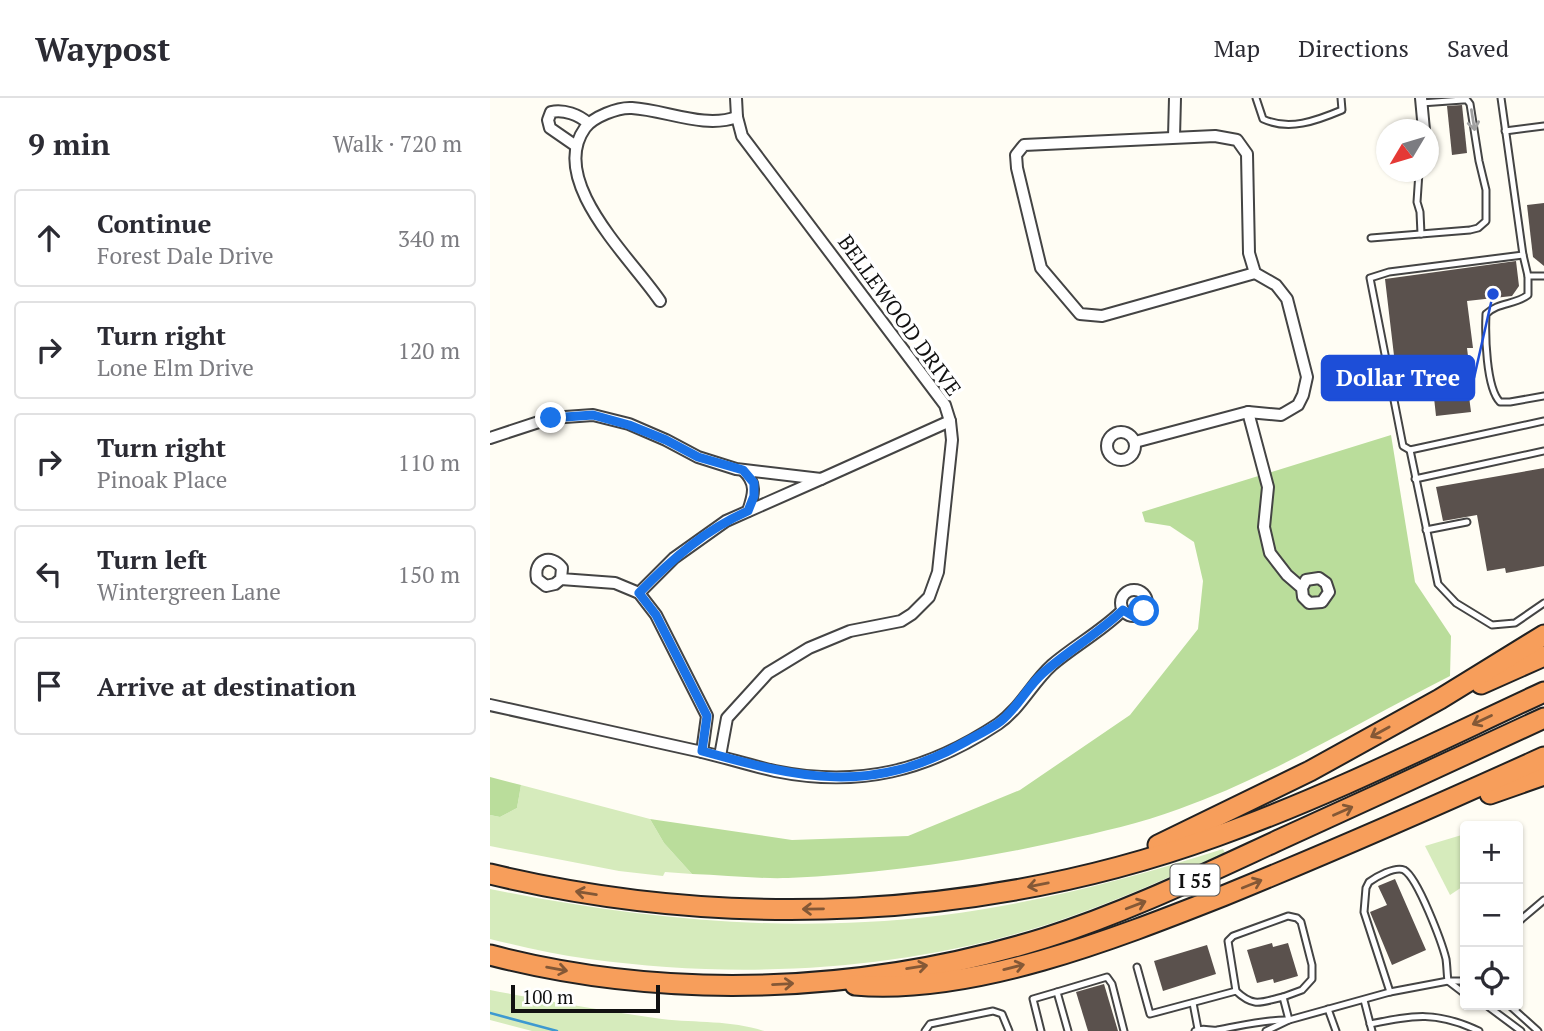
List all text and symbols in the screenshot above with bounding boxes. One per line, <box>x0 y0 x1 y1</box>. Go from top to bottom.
text: Waypost <box>35 27 170 70</box>
text: Map <box>1214 32 1260 64</box>
text: Directions <box>1298 32 1409 64</box>
text: Saved <box>1447 32 1509 64</box>
one-way arrow <box>1467 108 1480 131</box>
north arrow <box>1376 119 1439 182</box>
text: 9 min <box>28 124 110 164</box>
text: Walk · 720 m <box>333 128 462 159</box>
text: Continue <box>97 206 211 240</box>
icon: ahead <box>30 219 68 257</box>
text: 340 m <box>398 223 460 254</box>
street label: BELLEWOOD DRIVE <box>832 229 968 401</box>
text: Forest Dale Drive <box>97 240 274 271</box>
text: Turn right <box>97 318 226 352</box>
icon: right <box>30 331 68 369</box>
text: 120 m <box>398 335 460 366</box>
text: Lone Elm Drive <box>97 352 254 383</box>
callout: Dollar Tree <box>1322 356 1474 400</box>
text: Dollar Tree <box>1336 362 1460 393</box>
route end <box>535 402 566 433</box>
text: Turn right <box>97 430 226 464</box>
icon: right <box>30 443 68 481</box>
text: 110 m <box>398 447 460 478</box>
text: Pinoak Place <box>97 464 227 495</box>
text: Turn left <box>97 542 207 576</box>
icon: left <box>30 555 68 593</box>
text: 150 m <box>398 559 460 590</box>
text: Wintergreen Lane <box>97 576 281 607</box>
route start <box>1128 595 1159 626</box>
icon: arrive <box>30 667 68 705</box>
text: Arrive at destination <box>97 669 356 703</box>
one-way arrow <box>1472 714 1493 727</box>
one-way arrow <box>1371 725 1391 739</box>
one-way arrow <box>1332 804 1353 817</box>
map controls <box>1460 821 1523 1010</box>
button: + <box>1460 821 1523 884</box>
road number: I 55 <box>1170 864 1220 895</box>
one-way arrow <box>1241 876 1262 889</box>
one-way arrow <box>1027 879 1050 892</box>
button: − <box>1460 884 1523 947</box>
one-way arrow <box>575 886 598 899</box>
one-way arrow <box>1124 898 1146 911</box>
one-way arrow <box>801 902 824 916</box>
button: locate <box>1460 947 1523 1010</box>
one-way arrow <box>1002 959 1025 973</box>
one-way arrow <box>905 960 928 973</box>
one-way arrow <box>545 963 568 976</box>
one-way arrow <box>772 977 795 990</box>
scale bar <box>511 982 660 1014</box>
text: 100 m <box>522 984 573 1009</box>

